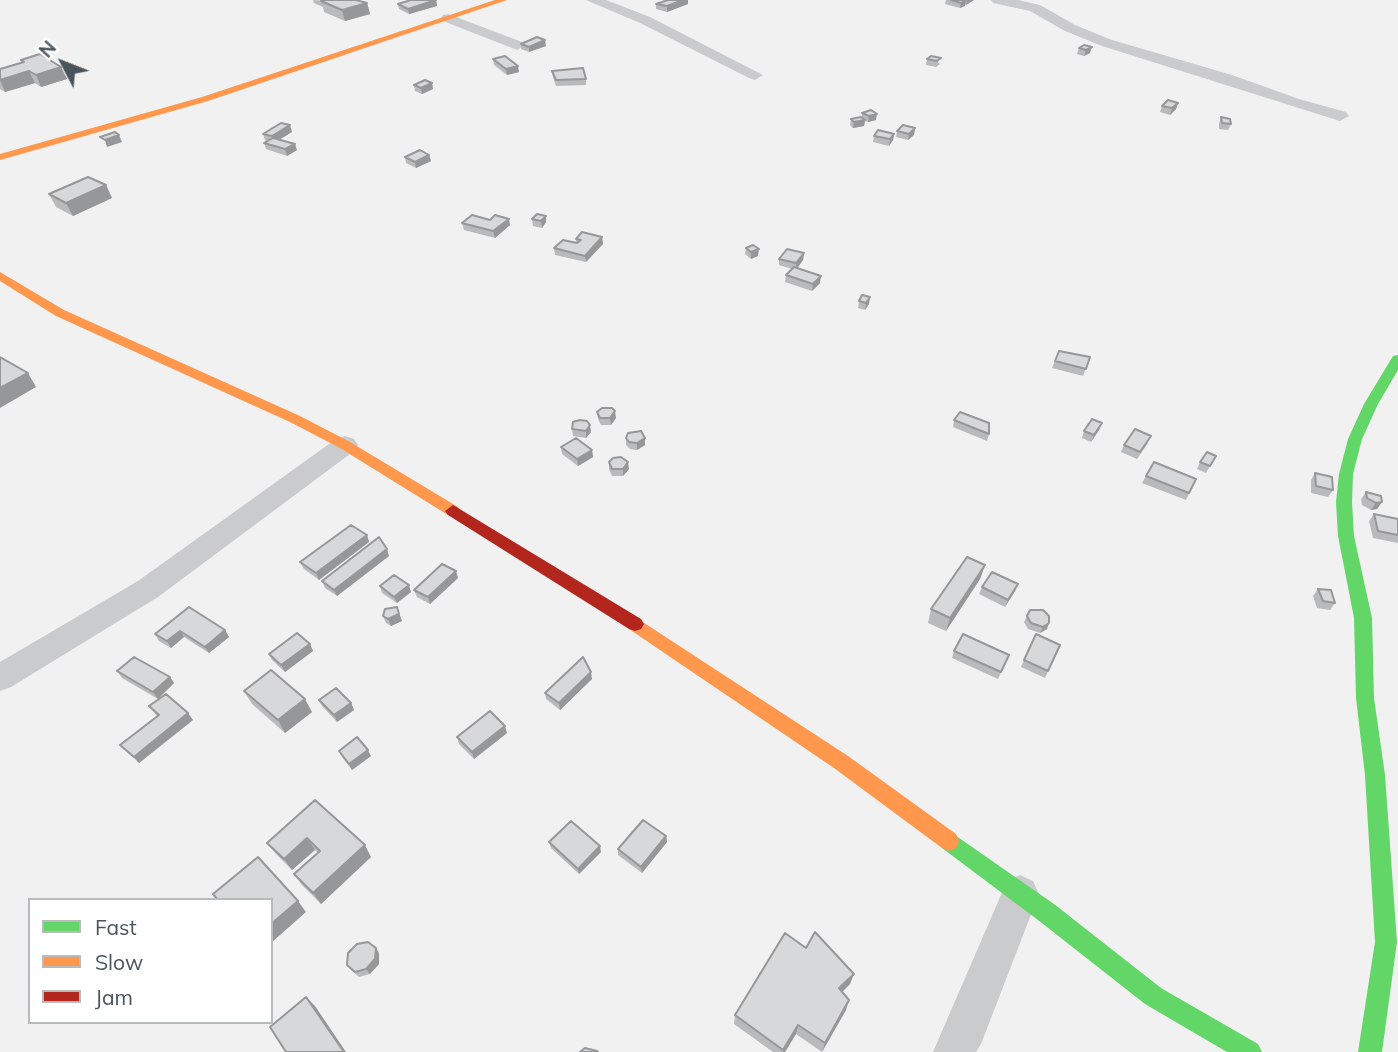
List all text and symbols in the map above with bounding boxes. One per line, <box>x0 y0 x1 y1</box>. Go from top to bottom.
north arrow <box>28 28 98 98</box>
text: N <box>34 36 61 62</box>
legend <box>28 898 273 1024</box>
text: Fast <box>95 914 137 940</box>
text: Slow <box>95 949 143 975</box>
text: Jam <box>95 984 133 1010</box>

